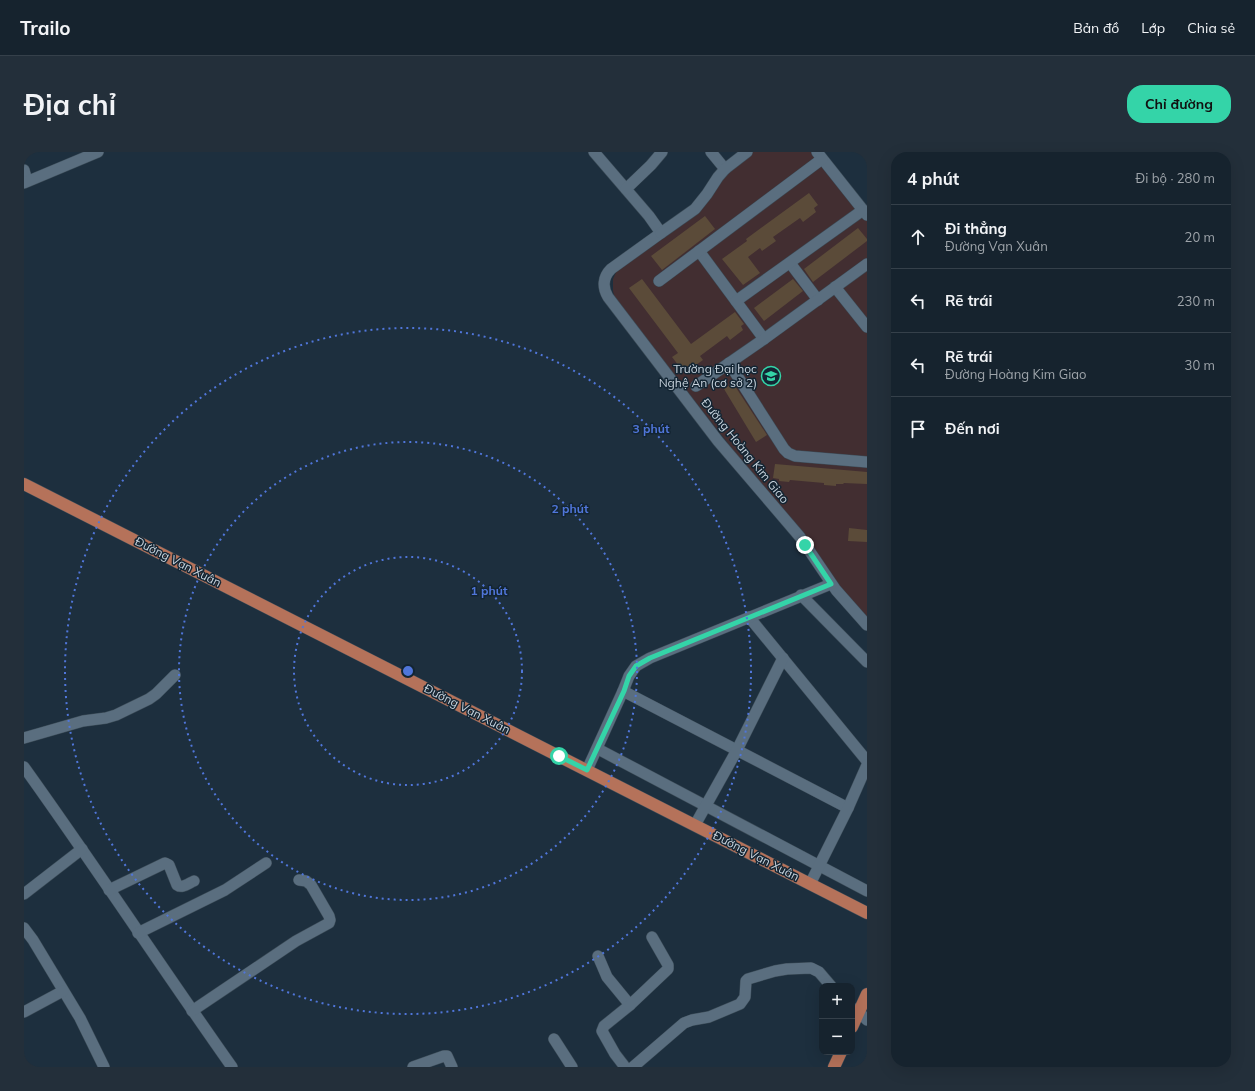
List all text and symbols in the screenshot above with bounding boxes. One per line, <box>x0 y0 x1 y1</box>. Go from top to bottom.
text: Trailo <box>20 16 71 40</box>
text: Bản đồ <box>1073 19 1119 37</box>
text: Lớp <box>1141 19 1165 37</box>
text: Chia sẻ <box>1187 19 1235 37</box>
button: Chỉ đường <box>1127 85 1231 123</box>
text: Địa chỉ <box>24 87 116 122</box>
text: 4 phút <box>907 168 959 189</box>
text: Đi bộ · 280 m <box>1136 170 1215 186</box>
text: Đi thẳng <box>945 219 1007 238</box>
icon: ahead <box>907 226 929 248</box>
text: 20 m <box>1185 229 1215 245</box>
text: Đường Vạn Xuân <box>945 238 1048 254</box>
icon: left <box>907 290 929 312</box>
text: Rẽ trái <box>945 291 992 310</box>
text: 230 m <box>1177 293 1215 309</box>
text: Rẽ trái <box>945 347 992 366</box>
icon: left <box>907 354 929 376</box>
text: 30 m <box>1185 357 1215 373</box>
place label: Trường Đại học Nghệ An (cơ sở 2) <box>659 361 757 390</box>
school or university icon: Trường Đại học Nghệ An (cơ sở 2) <box>760 365 782 387</box>
text: Đường Hoàng Kim Giao <box>945 366 1086 382</box>
street label: Đường Hoàng Kim Giao <box>698 395 792 506</box>
icon: arrive <box>907 418 929 440</box>
text: Đến nơi <box>945 419 1000 438</box>
text: 3 phút <box>633 421 670 436</box>
text: 2 phút <box>552 501 589 516</box>
street label: Đường Vạn Xuân <box>133 533 224 590</box>
route end <box>796 536 814 554</box>
text: 1 phút <box>471 583 508 598</box>
centre of rings <box>401 664 415 678</box>
street label: Đường Vạn Xuân <box>422 680 513 737</box>
route start <box>550 747 568 765</box>
street label: Đường Vạn Xuân <box>711 827 802 884</box>
map controls <box>819 983 855 1055</box>
button: + <box>819 983 855 1019</box>
button: − <box>819 1019 855 1055</box>

